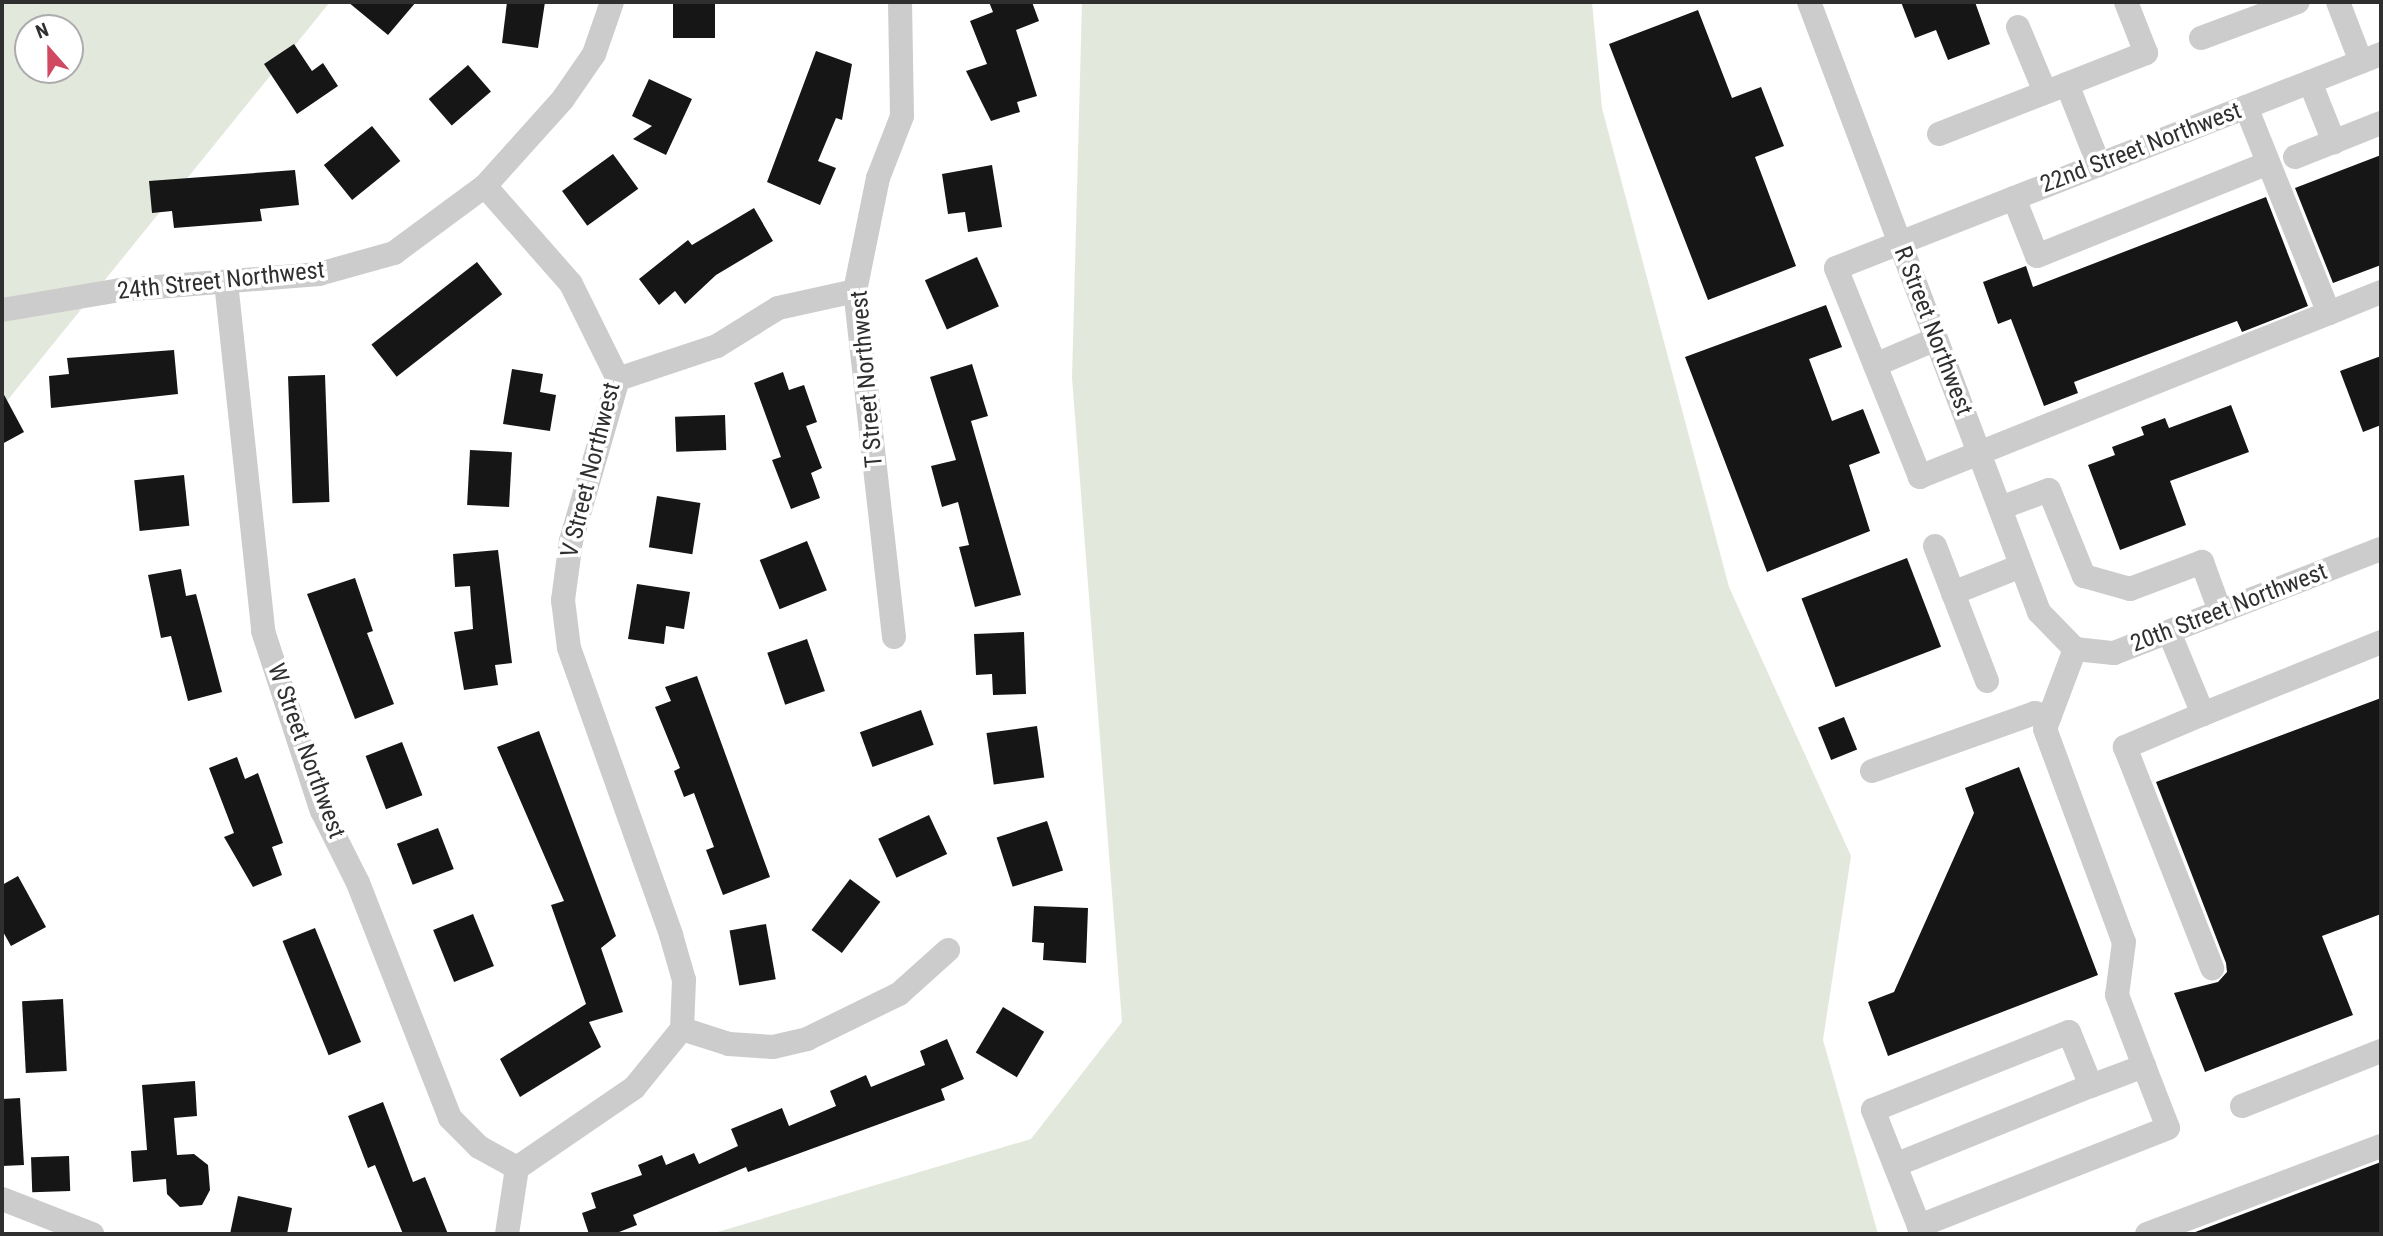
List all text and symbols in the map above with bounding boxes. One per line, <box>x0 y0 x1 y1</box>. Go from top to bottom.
north arrow <box>14 14 84 84</box>
text: N <box>32 18 52 44</box>
street label: 22nd Street Northwest <box>2036 96 2246 200</box>
street label: R Street Northwest <box>1888 243 1978 419</box>
street label: 24th Street Northwest <box>116 256 326 306</box>
street label: T Street Northwest <box>845 289 889 469</box>
street label: V Street Northwest <box>555 380 627 560</box>
street label: 20th Street Northwest <box>2127 557 2331 659</box>
street label: W Street Northwest <box>261 660 351 842</box>

